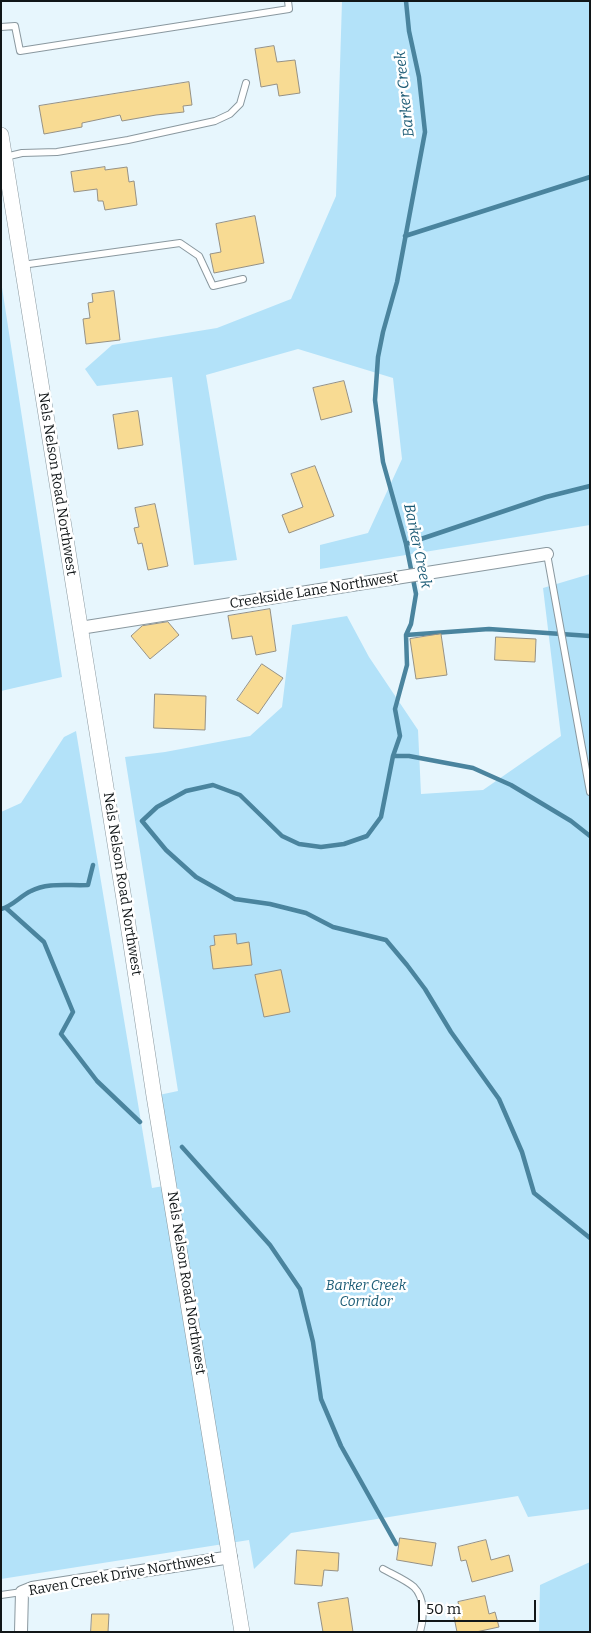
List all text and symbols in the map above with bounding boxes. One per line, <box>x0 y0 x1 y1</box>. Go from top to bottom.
water label: Barker Creek <box>392 50 418 138</box>
street label: Nels Nelson Road Northwest <box>34 391 80 577</box>
water label: Barker Creek <box>399 502 435 590</box>
street label: Creekside Lane Northwest <box>229 569 399 613</box>
street label: Nels Nelson Road Northwest <box>99 791 145 977</box>
street label: Nels Nelson Road Northwest <box>163 1190 209 1376</box>
park label: Barker Creek Corridor <box>326 1278 406 1310</box>
street label: Raven Creek Drive Northwest <box>27 1550 217 1600</box>
scale bar <box>421 1590 538 1622</box>
text: 50 m <box>426 1600 461 1618</box>

